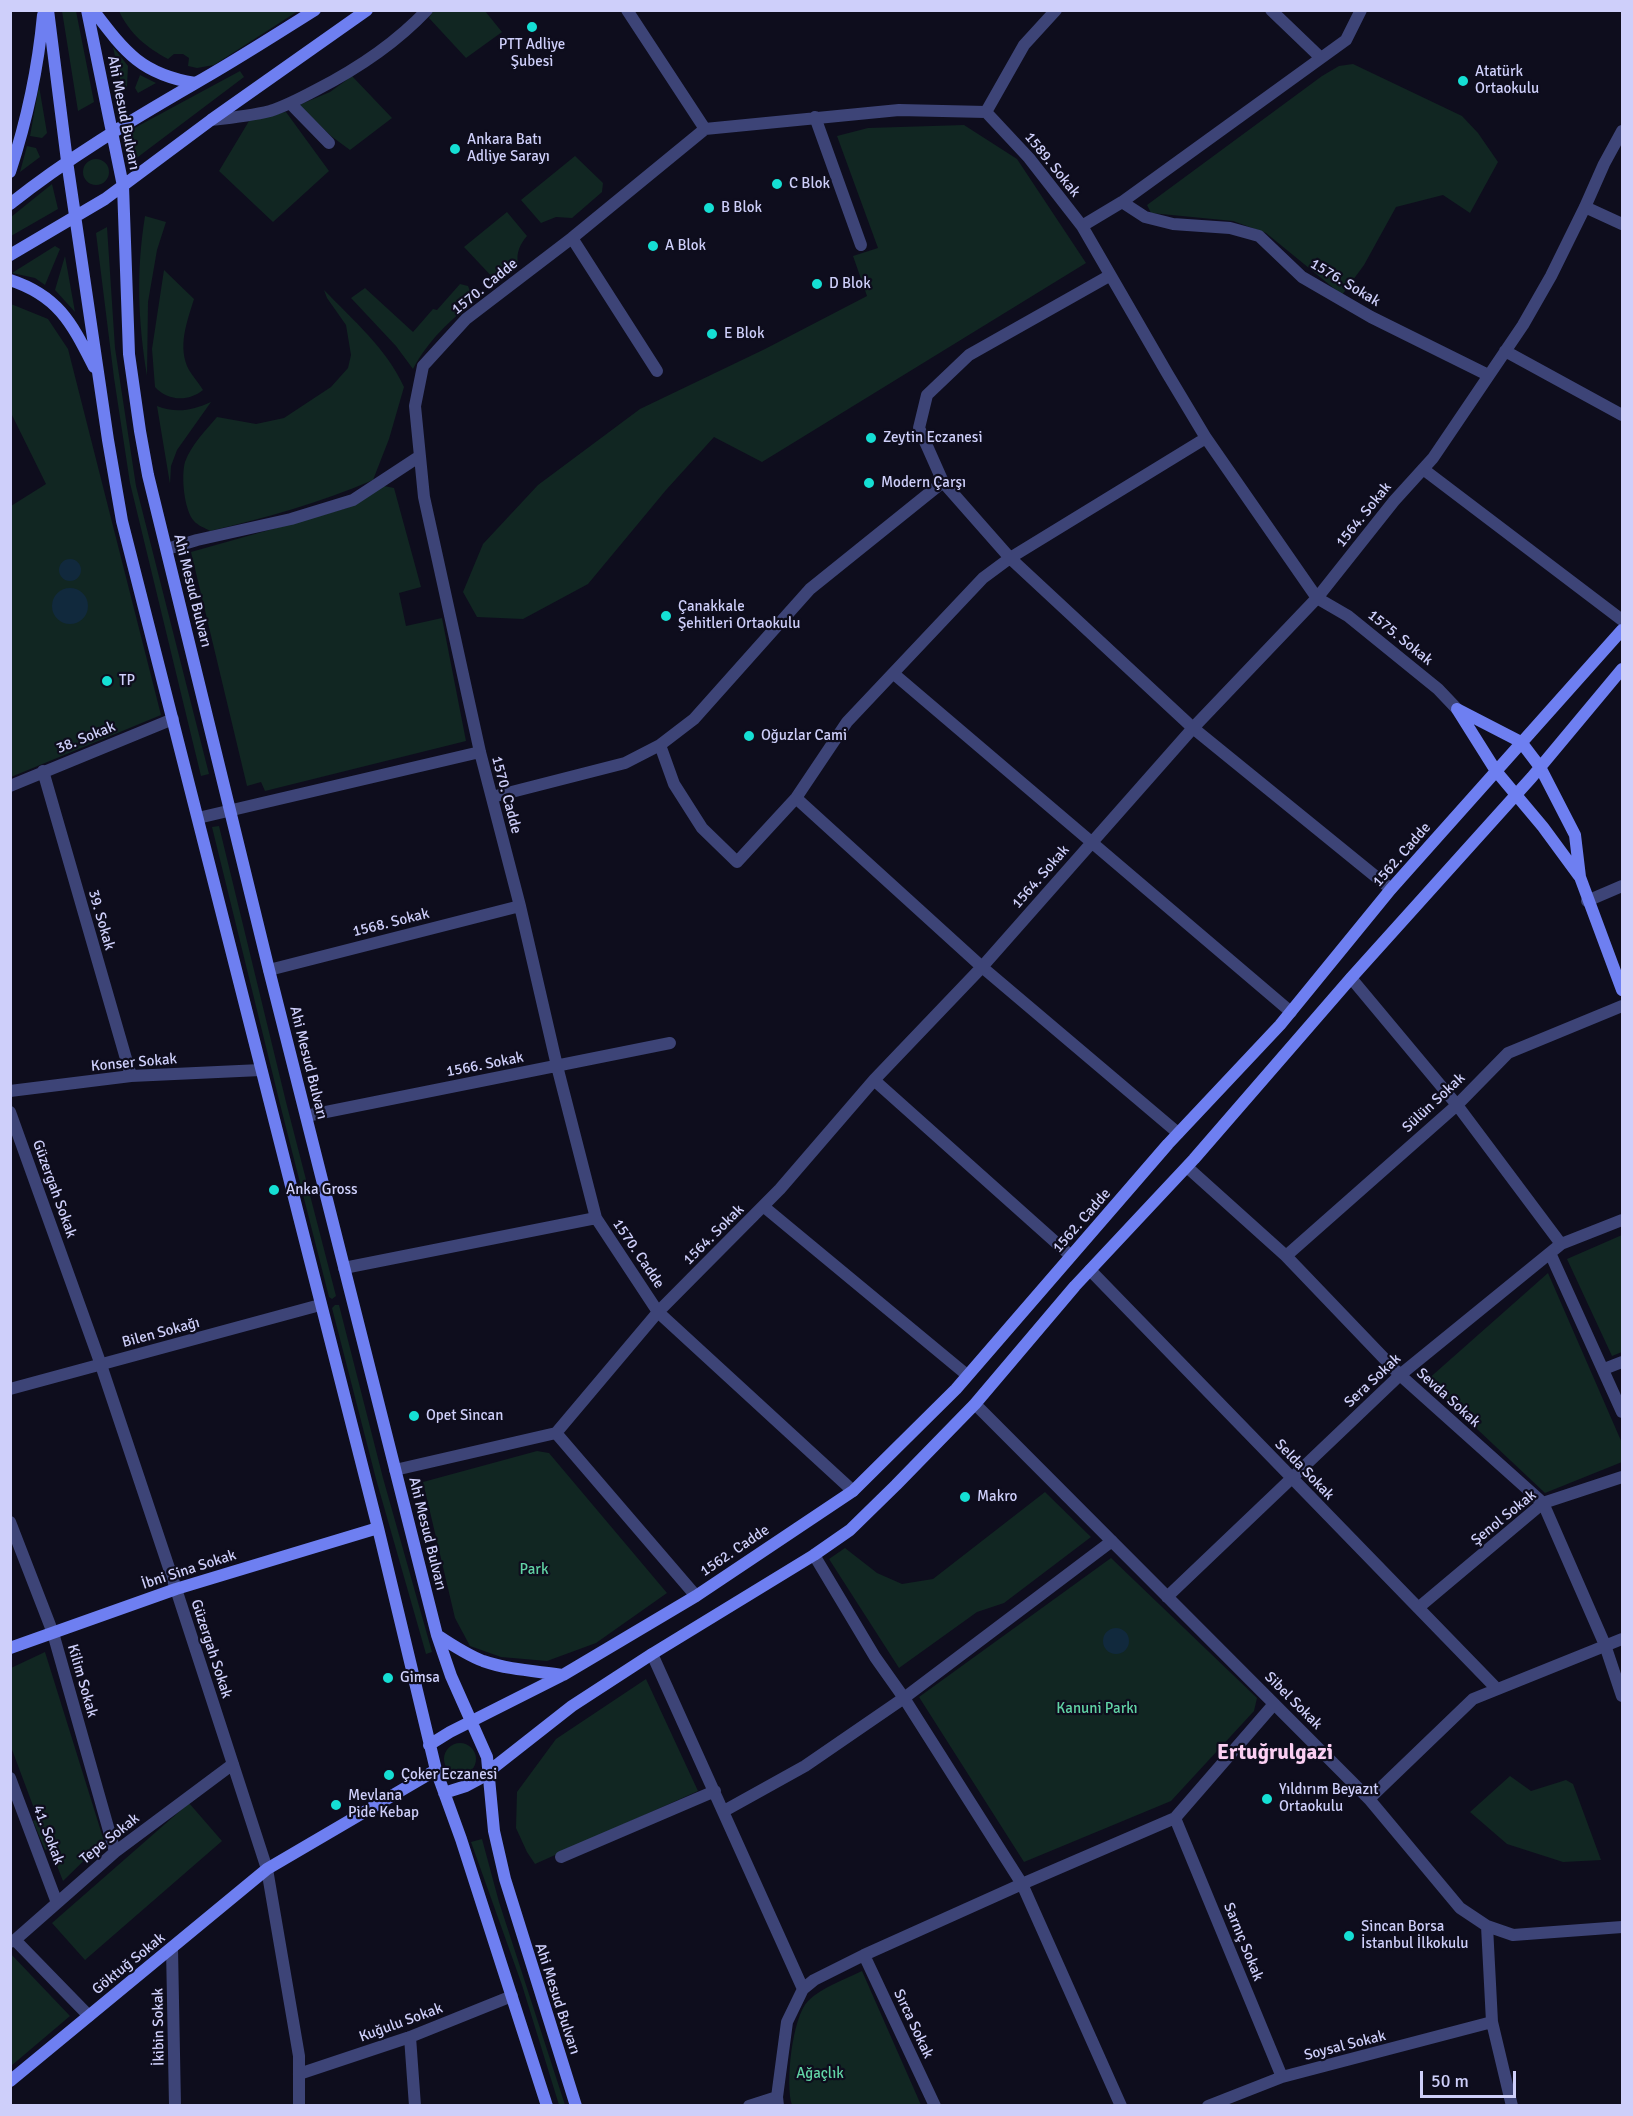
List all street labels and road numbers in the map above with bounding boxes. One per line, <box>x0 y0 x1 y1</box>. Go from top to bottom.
street label: Ahi Mesud Bulvarı <box>103 54 143 172</box>
street label: 1589. Sokak <box>1020 129 1084 201</box>
street label: 1570. Cadde <box>448 255 522 319</box>
street label: 1576. Sokak <box>1307 255 1383 311</box>
street label: 1564. Sokak <box>1332 479 1396 551</box>
street label: Ahi Mesud Bulvarı <box>169 532 215 650</box>
street label: 1575. Sokak <box>1364 606 1436 670</box>
street label: 38. Sokak <box>54 718 118 758</box>
street label: 1570. Cadde <box>487 754 525 836</box>
street label: 1562. Cadde <box>1369 819 1435 891</box>
street label: 1564. Sokak <box>1008 842 1074 912</box>
street label: 39. Sokak <box>84 888 118 952</box>
street label: 1568. Sokak <box>351 905 431 941</box>
street label: Ahi Mesud Bulvarı <box>285 1004 331 1122</box>
street label: 1566. Sokak <box>445 1049 525 1081</box>
street label: Konser Sokak <box>90 1050 178 1076</box>
street label: Sülün Sokak <box>1399 1069 1469 1137</box>
street label: Güzergah Sokak <box>28 1138 80 1240</box>
street label: 1562. Cadde <box>1049 1185 1115 1257</box>
street label: 1564. Sokak <box>680 1201 748 1269</box>
street label: 1570. Cadde <box>608 1216 668 1292</box>
street label: Bilen Sokağı <box>120 1314 202 1352</box>
street label: Sera Sokak <box>1341 1350 1405 1412</box>
street label: Sevda Sokak <box>1412 1365 1484 1431</box>
street label: Selda Sokak <box>1271 1436 1337 1504</box>
street label: Ahi Mesud Bulvarı <box>404 1475 450 1593</box>
street label: Şenol Sokak <box>1468 1486 1540 1550</box>
street label: 1562. Cadde <box>697 1521 773 1581</box>
street label: İbni Sina Sokak <box>140 1546 238 1594</box>
street label: Güzergah Sokak <box>187 1597 235 1701</box>
street label: Kilim Sokak <box>63 1642 101 1720</box>
street label: Sibel Sokak <box>1260 1668 1326 1734</box>
street label: 41. Sokak <box>28 1803 68 1867</box>
street label: Tepe Sokak <box>77 1810 143 1868</box>
street label: Sarnıç Sokak <box>1219 1900 1267 1984</box>
street label: Göktuğ Sokak <box>89 1929 169 1999</box>
street label: Ahi Mesud Bulvarı <box>530 1941 584 2057</box>
street label: Sırca Sokak <box>889 1986 937 2062</box>
street label: İkibin Sokak <box>149 1988 169 2066</box>
street label: Kuğulu Sokak <box>357 2000 445 2046</box>
street label: Soysal Sokak <box>1302 2027 1388 2065</box>

